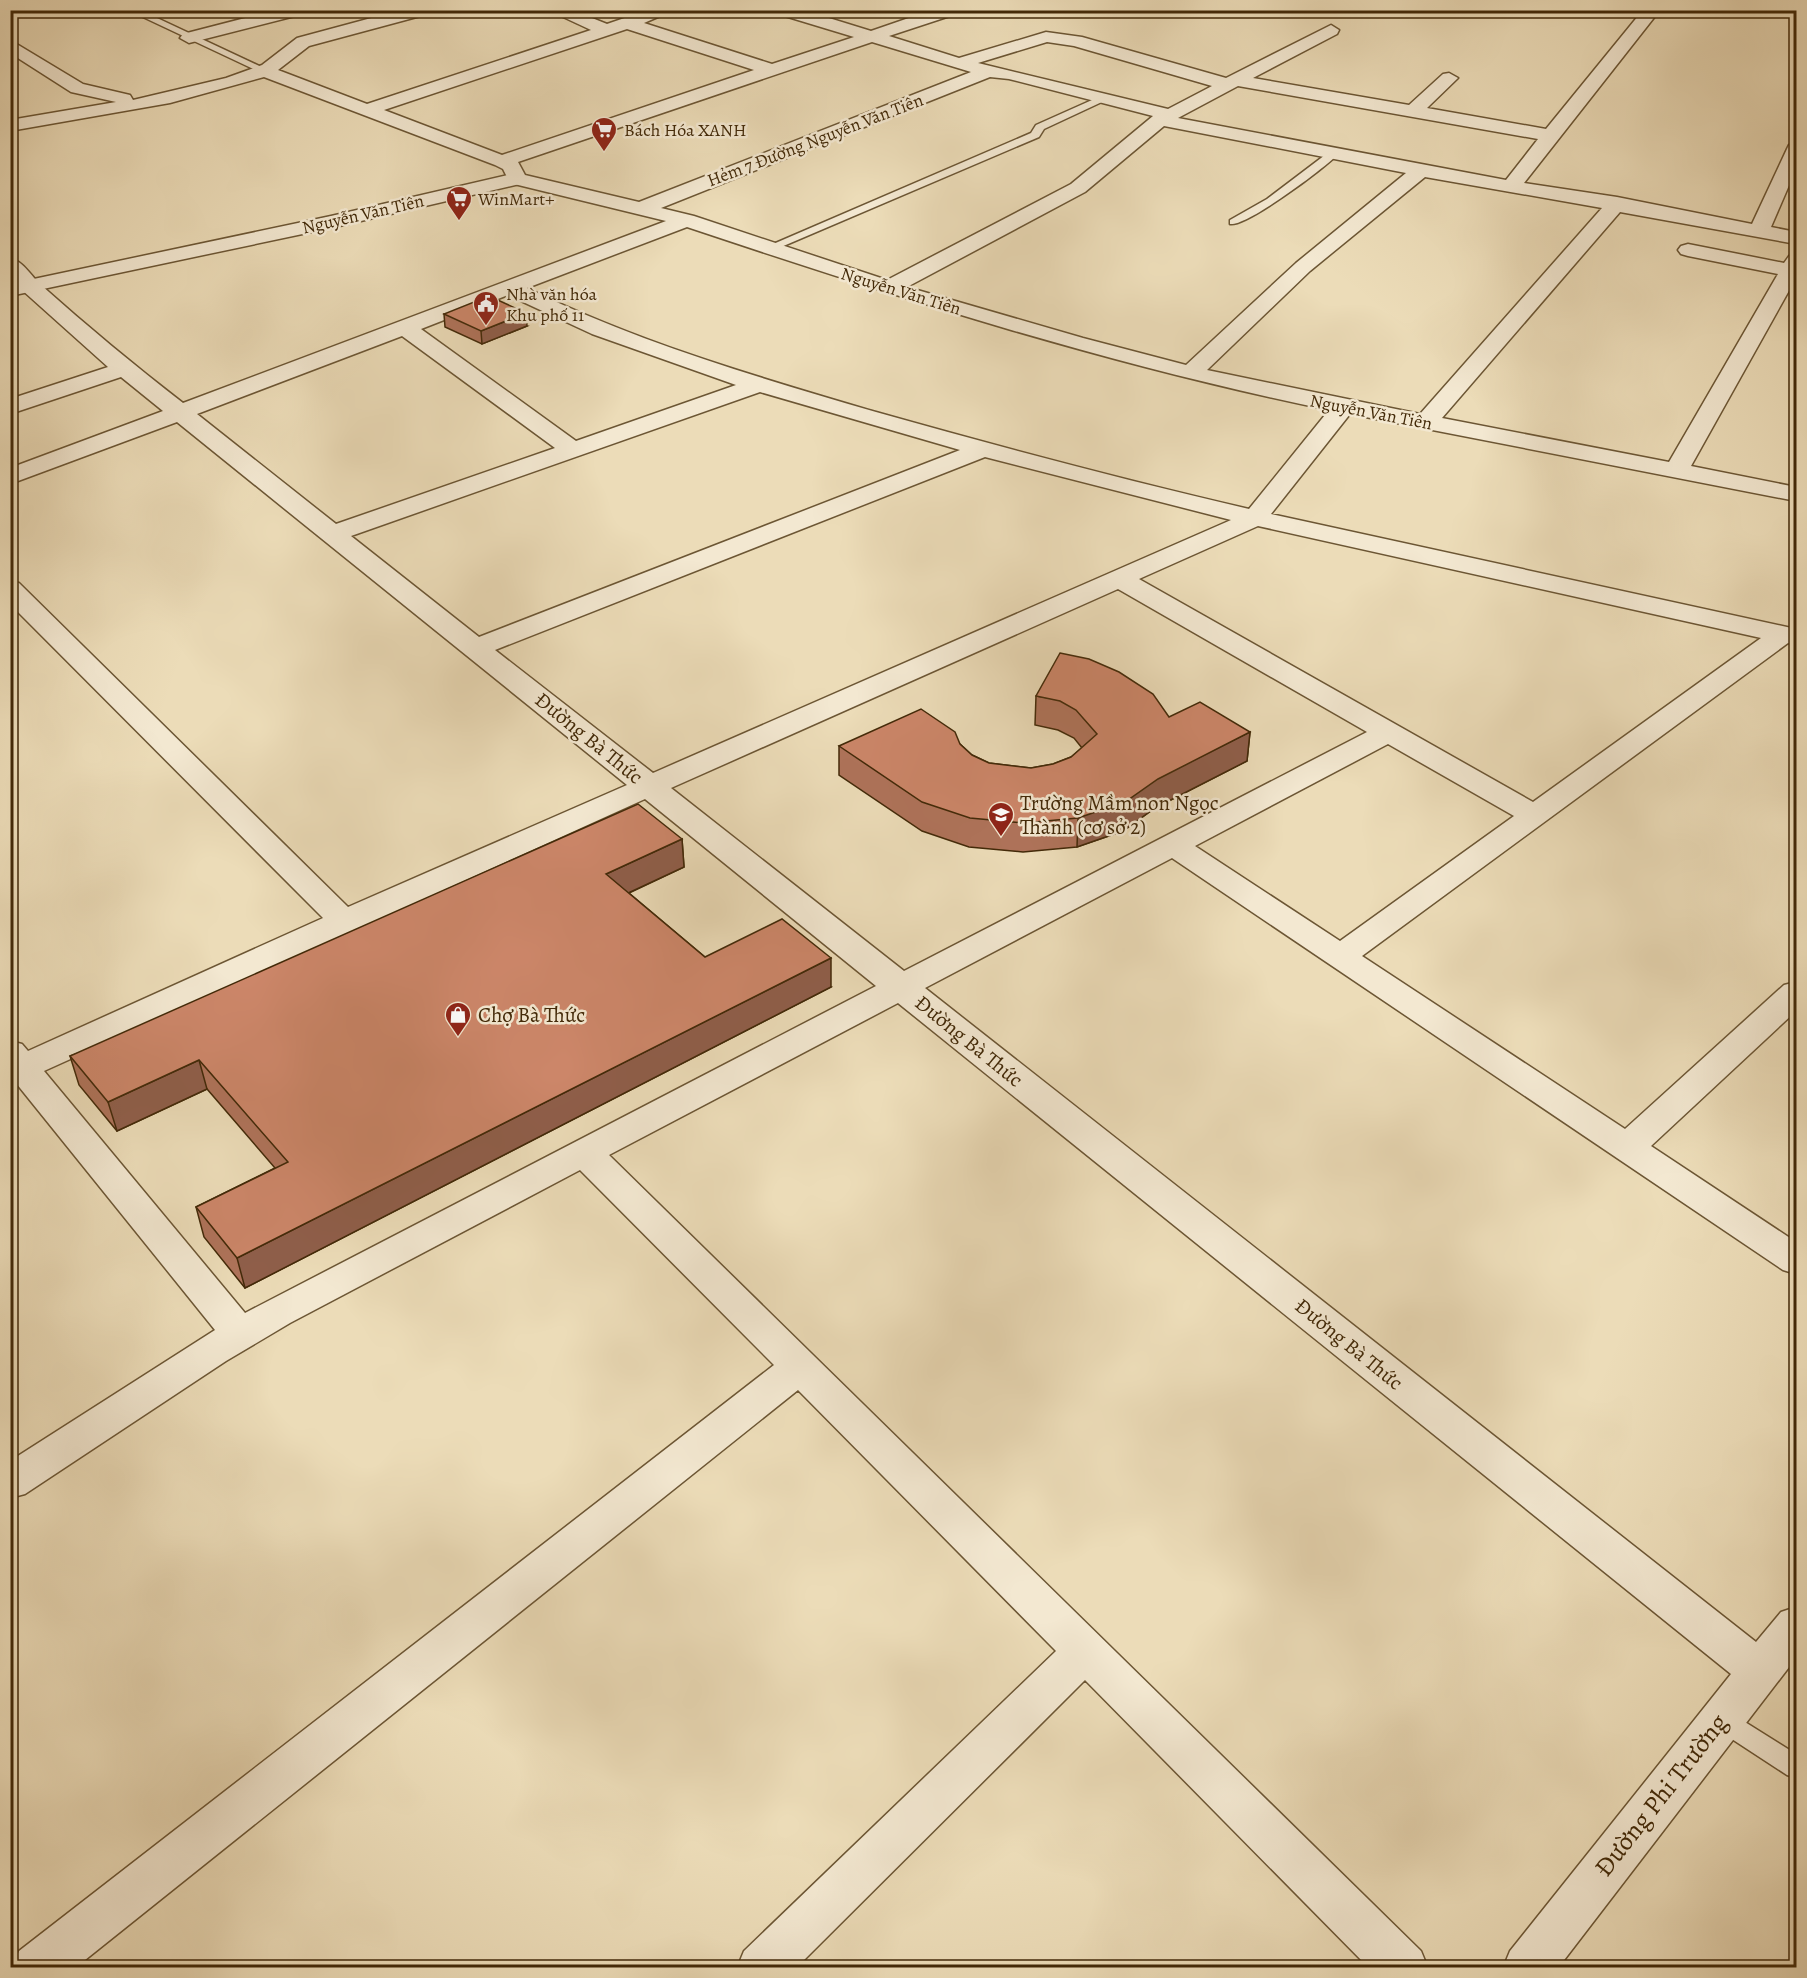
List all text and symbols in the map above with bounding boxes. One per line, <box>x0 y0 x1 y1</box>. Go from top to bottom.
street label: Hẻm 7 Đường Nguyễn Văn Tiên <box>703 88 927 192</box>
supermarket icon: Bách Hóa XANH <box>589 115 619 153</box>
place label: Bách Hóa XANH <box>624 118 747 142</box>
supermarket icon: WinMart+ <box>444 184 474 222</box>
place label: WinMart+ <box>477 187 554 211</box>
street label: Nguyễn Văn Tiên <box>300 188 426 240</box>
street label: Nguyễn Văn Tiên <box>838 261 964 321</box>
place label: Nhà văn hóa Khu phố 11 <box>506 282 598 327</box>
public building icon: Nhà văn hóa Khu phố 11 <box>471 289 501 327</box>
street label: Nguyễn Văn Tiên <box>1308 388 1434 436</box>
street label: Đường Bà Thức <box>529 686 649 790</box>
place label: Trường Mầm non Ngọc Thành (cơ sở 2) <box>1020 789 1219 841</box>
school or university icon: Trường Mầm non Ngọc Thành (cơ sở 2) <box>986 800 1016 838</box>
street label: Đường Bà Thức <box>909 989 1029 1093</box>
shop icon: Chợ Bà Thức <box>443 1000 473 1038</box>
place label: Chợ Bà Thức <box>478 1001 585 1029</box>
street label: Đường Bà Thức <box>1289 1292 1409 1396</box>
street label: Đường Phi Trường <box>1586 1706 1736 1884</box>

